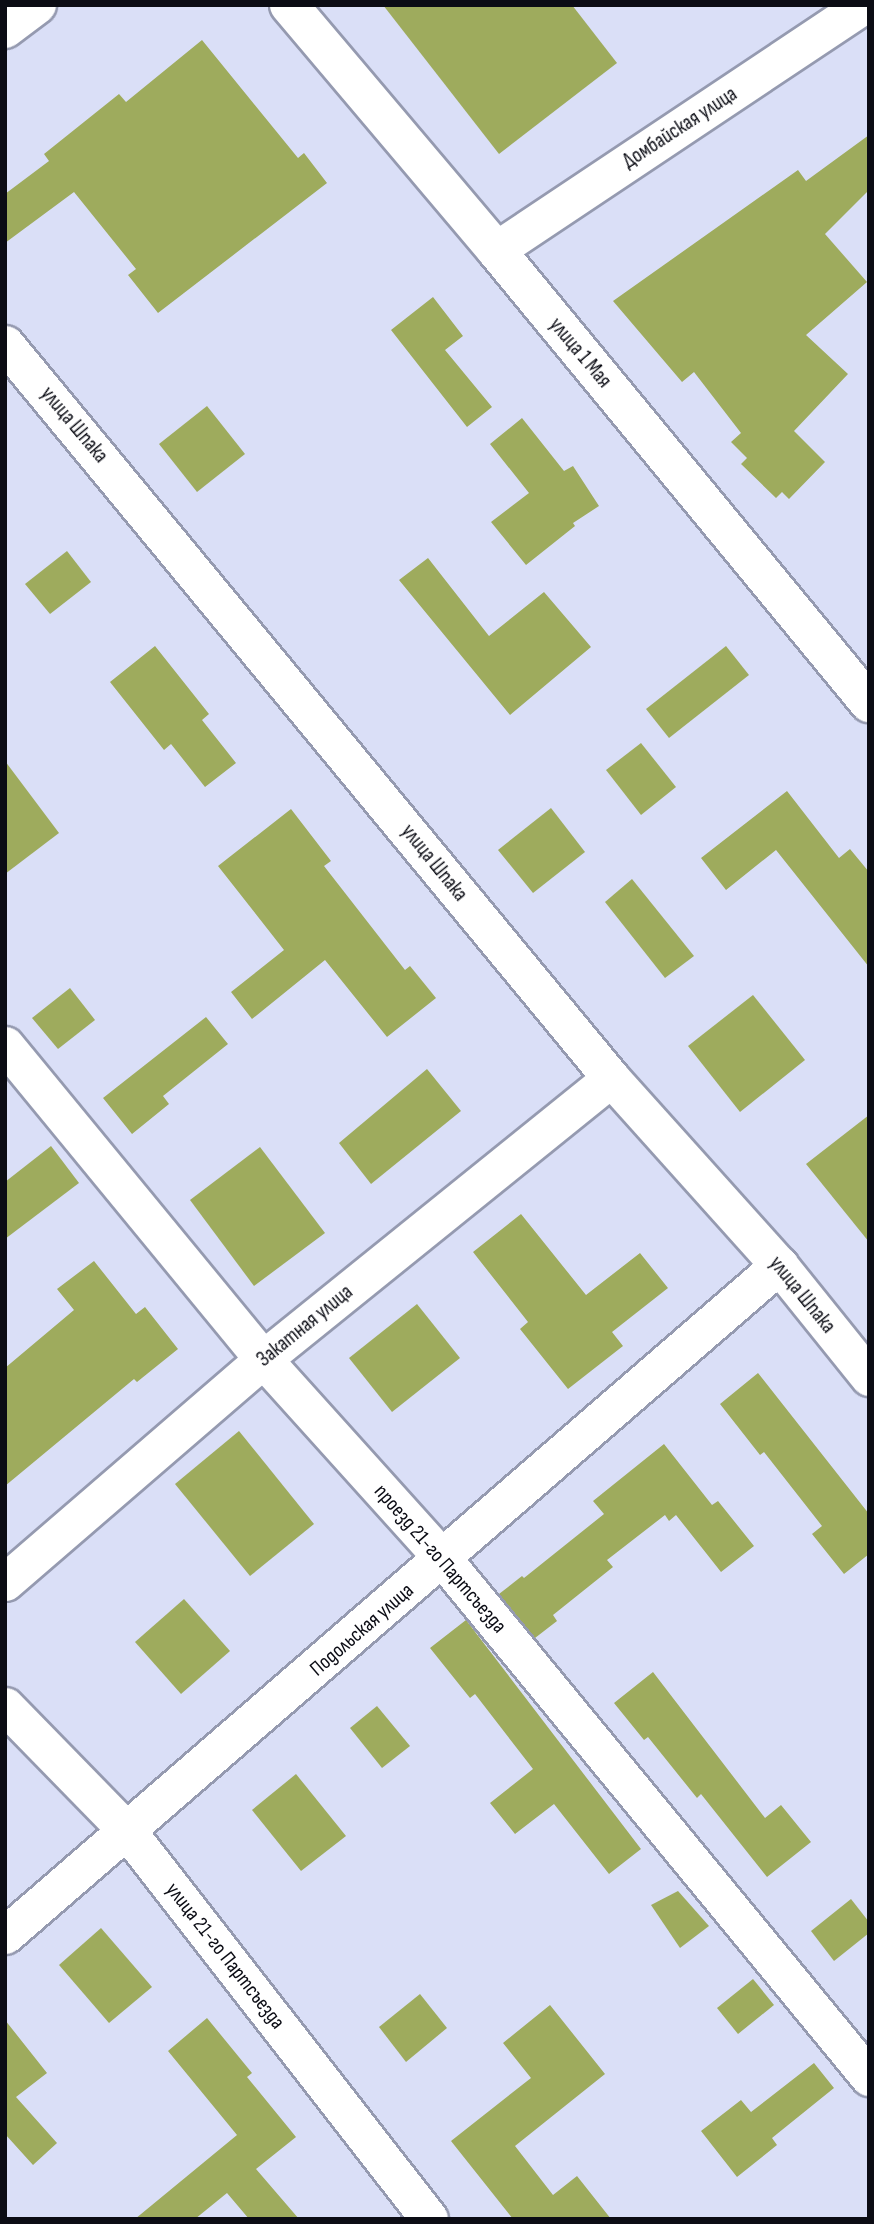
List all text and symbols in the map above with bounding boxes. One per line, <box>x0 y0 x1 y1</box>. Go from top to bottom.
street label: Домбайская улица <box>618 82 742 174</box>
street label: улица 1 Мая <box>543 313 617 393</box>
street label: улица Шпака <box>35 382 113 468</box>
street label: улица Шпака <box>395 819 473 907</box>
street label: улица Шпака <box>763 1251 841 1339</box>
street label: Закатная улица <box>252 1280 358 1372</box>
street label: проезд 21-го Партсъезда <box>369 1479 511 1639</box>
street label: Подольская улица <box>305 1578 419 1682</box>
street label: улица 21-го Партсъезда <box>160 1878 290 2034</box>

